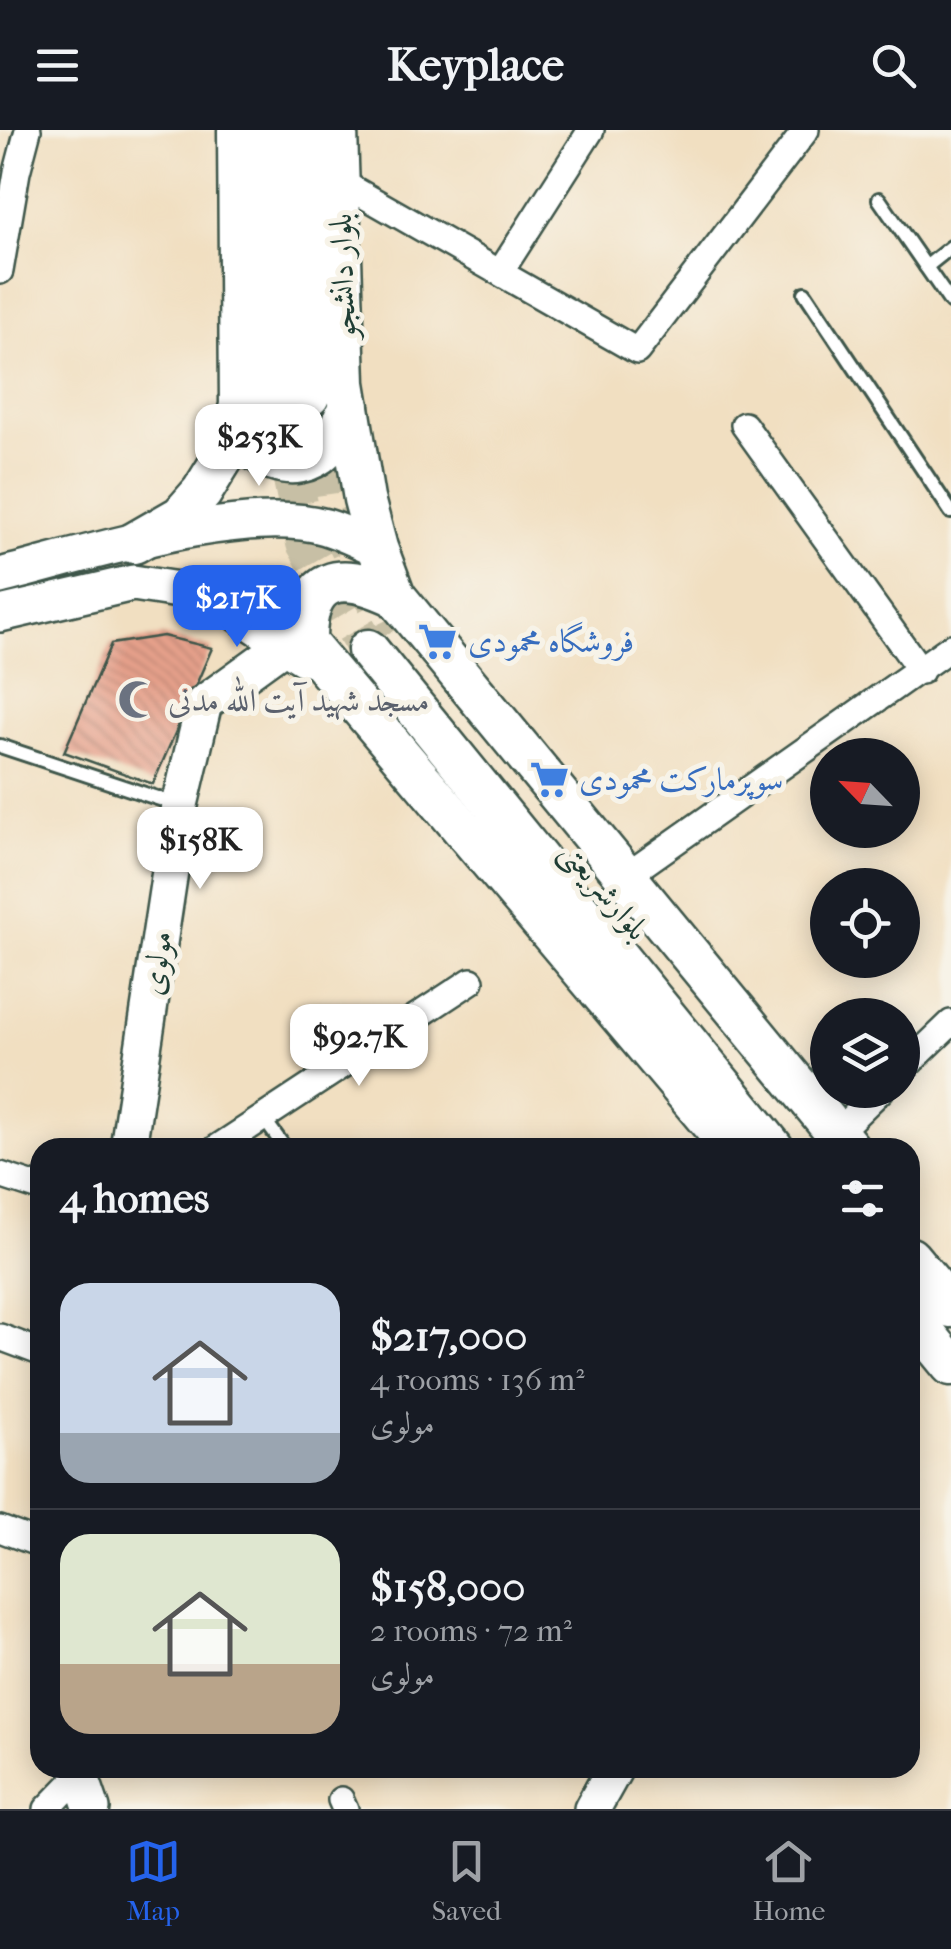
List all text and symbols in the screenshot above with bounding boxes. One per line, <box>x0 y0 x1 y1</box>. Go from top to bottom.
icon: menu <box>30 38 85 93</box>
icon: search <box>866 38 921 93</box>
text: Keyplace <box>387 39 564 92</box>
street label: بلوار دانشجو <box>322 213 364 342</box>
pin: $253K <box>189 404 329 489</box>
text: $253K <box>217 418 301 455</box>
pin: $217K <box>167 565 307 650</box>
text: $217K <box>195 579 279 616</box>
supermarket icon: فروشگاه محمودی <box>417 620 459 662</box>
place label: فروشگاه محمودی <box>468 621 634 662</box>
place label: مسجد شهید آیت الله مدنی <box>168 675 429 721</box>
mosque icon: مسجد شهید آیت الله مدنی <box>117 679 159 721</box>
north arrow <box>810 738 920 848</box>
map controls <box>810 738 920 1108</box>
supermarket icon: سوپرمارکت محمودی <box>528 758 570 800</box>
place label: سوپرمارکت محمودی <box>579 761 783 800</box>
pin: $158K <box>130 807 270 892</box>
text: $158K <box>159 821 241 858</box>
street label: بلوارشریعتی <box>550 833 657 950</box>
button: locate <box>810 868 920 978</box>
street label: مولوی <box>133 928 181 998</box>
button: layers <box>810 998 920 1108</box>
pin: $92.7K <box>278 1004 440 1089</box>
text: $92.7K <box>312 1018 406 1055</box>
icon: filters <box>835 1171 890 1226</box>
text: 4 homes <box>60 1174 209 1223</box>
text: $217,000 <box>370 1312 527 1361</box>
icon: home <box>140 1323 260 1443</box>
text: 4 rooms · 136 m² <box>370 1361 584 1398</box>
text: مولوی <box>370 1405 435 1442</box>
text: $158,000 <box>370 1563 525 1612</box>
icon: home <box>140 1574 260 1694</box>
text: 2 rooms · 72 m² <box>370 1612 572 1649</box>
text: مولوی <box>370 1656 435 1693</box>
tab: Map <box>126 1834 181 1927</box>
tab: Saved <box>432 1834 501 1927</box>
tab: Home <box>753 1834 825 1927</box>

